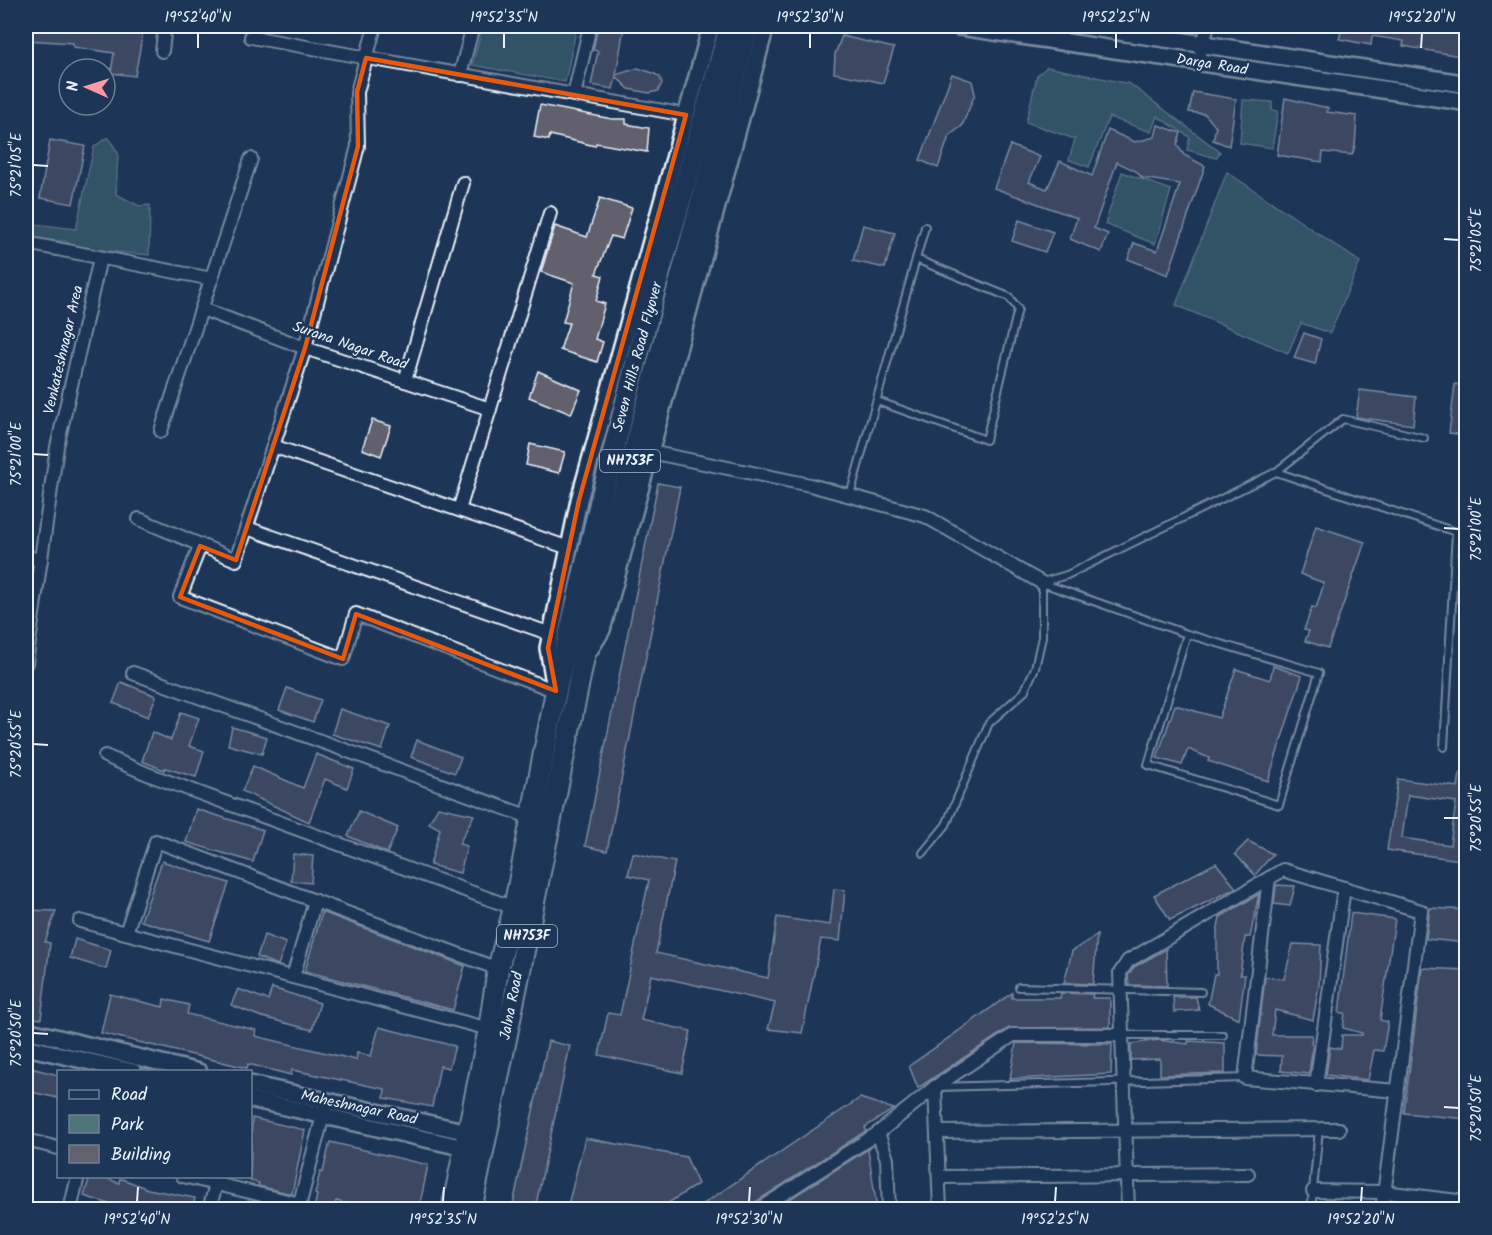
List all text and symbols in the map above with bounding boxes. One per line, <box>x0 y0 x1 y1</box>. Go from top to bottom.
text: 19°52'40"N <box>165 6 231 30</box>
text: 19°52'35"N <box>470 6 538 30</box>
text: 19°52'30"N <box>776 6 844 30</box>
text: 19°52'25"N <box>1082 6 1150 30</box>
text: 19°52'20"N <box>1388 6 1456 30</box>
street label: Darga Road <box>1175 48 1250 83</box>
north arrow <box>57 57 117 117</box>
text: N <box>61 81 86 92</box>
text: 75°21'05"E <box>5 131 29 197</box>
text: 75°21'05"E <box>1465 206 1489 272</box>
street label: Seven Hills Road Flyover <box>606 278 670 435</box>
street label: Venkateshnagar Area <box>37 283 91 417</box>
street label: Surana Nagar Road <box>289 315 411 377</box>
text: 75°21'00"E <box>5 421 29 486</box>
road number: NH753F <box>600 450 660 472</box>
text: 75°21'00"E <box>1465 496 1489 561</box>
text: 75°20'55"E <box>5 709 29 778</box>
text: 75°20'55"E <box>1465 783 1489 852</box>
road number: NH753F <box>497 925 557 947</box>
street label: Jalna Road <box>494 969 530 1042</box>
text: 75°20'50"E <box>5 998 29 1067</box>
legend <box>57 1070 252 1178</box>
text: 75°20'50"E <box>1465 1073 1489 1142</box>
text: Road <box>111 1081 148 1110</box>
street label: Maheshnagar Road <box>299 1084 420 1132</box>
text: Park <box>111 1111 144 1140</box>
text: Building <box>111 1141 171 1170</box>
text: 19°52'40"N <box>104 1208 170 1232</box>
text: 19°52'35"N <box>409 1208 477 1232</box>
text: 19°52'30"N <box>715 1208 783 1232</box>
text: 19°52'25"N <box>1021 1208 1089 1232</box>
text: 19°52'20"N <box>1327 1208 1395 1232</box>

